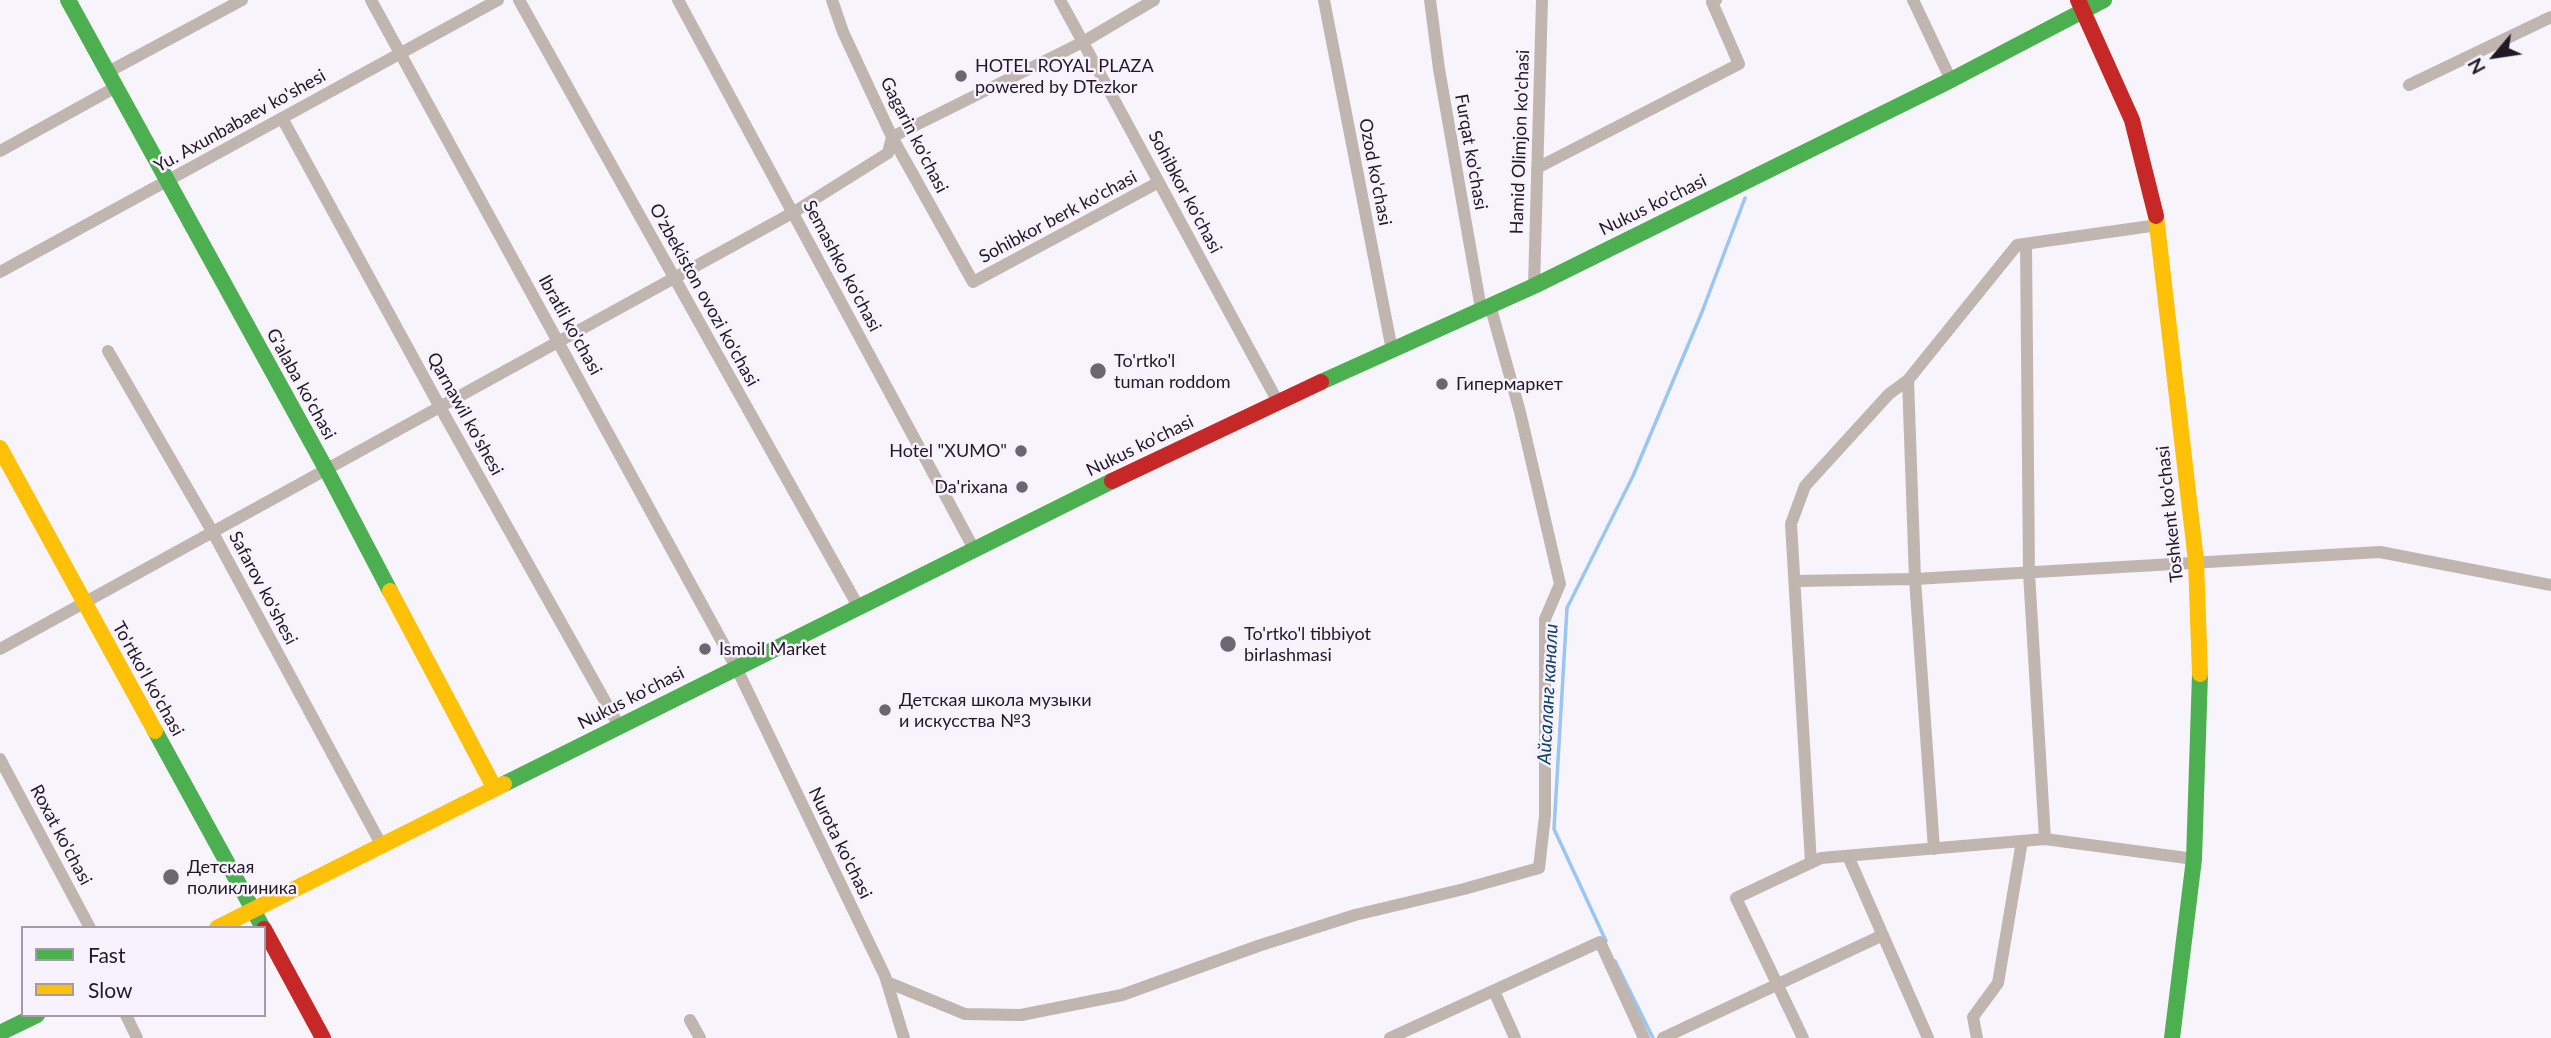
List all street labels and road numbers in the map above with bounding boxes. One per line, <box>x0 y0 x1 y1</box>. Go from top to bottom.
street label: Hamid Olimjon ko'chasi <box>1506 49 1534 235</box>
street label: Yu. Axunbabaev ko'shesi <box>151 65 329 177</box>
street label: Gagarin ko'chasi <box>875 73 953 197</box>
street label: Furqat ko'chasi <box>1450 92 1492 212</box>
street label: Ozod ko'chasi <box>1354 117 1396 227</box>
street label: Sohibkor ko'chasi <box>1144 127 1226 257</box>
street label: Sohibkor berk ko'chasi <box>975 166 1141 268</box>
street label: Nukus ko'chasi <box>1596 170 1710 240</box>
street label: Semashko ko'chasi <box>798 197 886 335</box>
street label: O'zbekiston ovozi ko'chasi <box>645 200 763 390</box>
street label: Ibratli ko'chasi <box>534 271 606 379</box>
street label: G'alaba ko'chasi <box>262 325 340 443</box>
street label: Qarnawil ko'shesi <box>422 349 508 479</box>
street label: Nukus ko'chasi <box>1083 411 1197 481</box>
street label: Toshkent ko'chasi <box>2152 445 2188 583</box>
street label: Safarov ko'shesi <box>224 528 302 648</box>
street label: To'rtko'l ko'chasi <box>108 618 188 740</box>
street label: Nukus ko'chasi <box>574 662 688 734</box>
street label: Roxat ko'chasi <box>25 781 97 889</box>
street label: Nurota ko'chasi <box>804 784 876 902</box>

